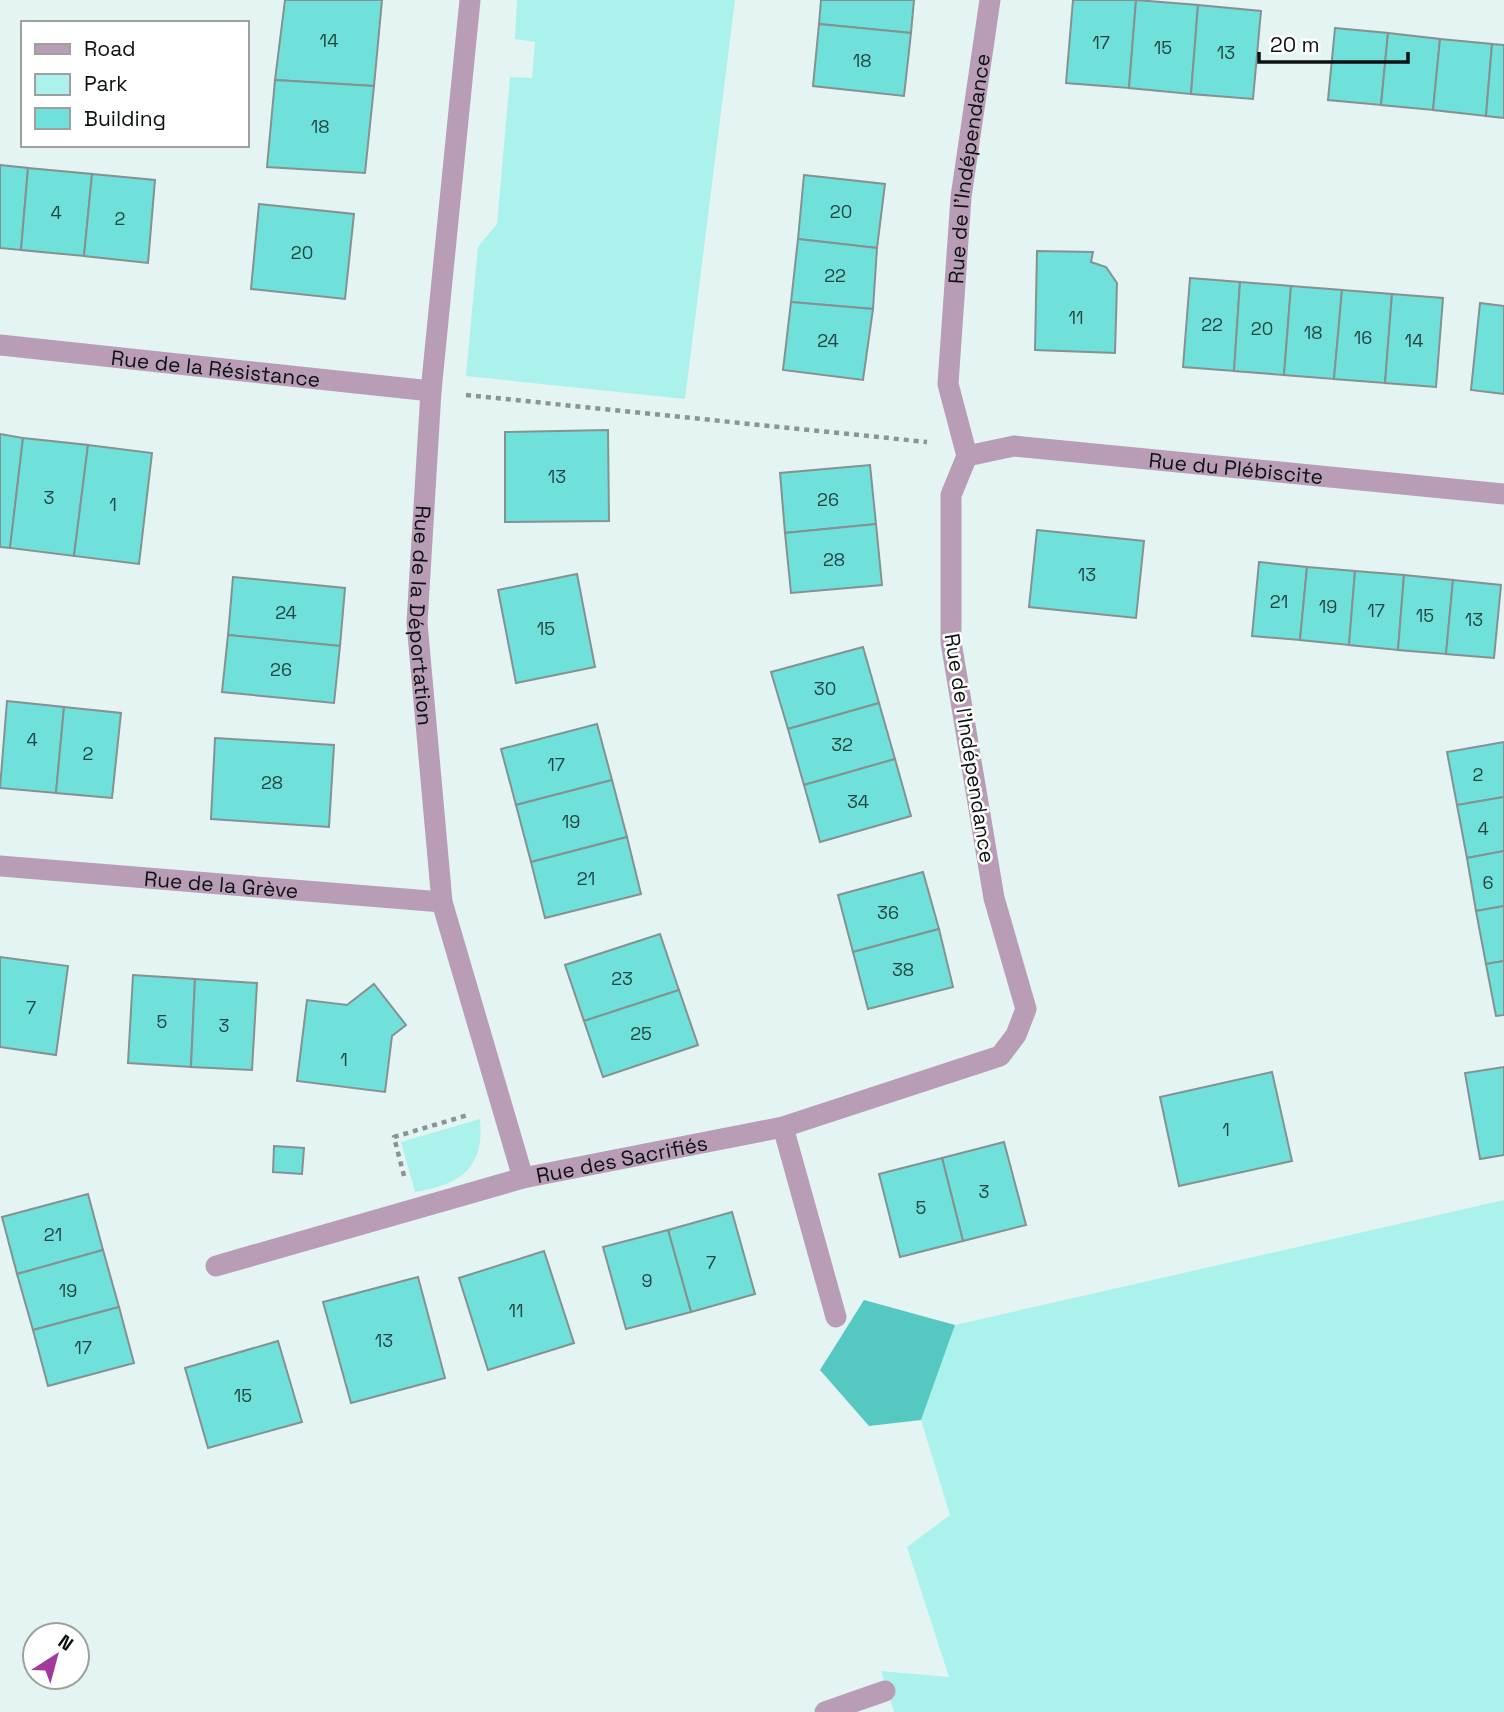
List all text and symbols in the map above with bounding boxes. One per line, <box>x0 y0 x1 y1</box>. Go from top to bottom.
legend <box>21 21 248 147</box>
scale bar <box>1259 21 1408 65</box>
house number: 14 <box>320 29 338 52</box>
house number: 17 <box>1092 31 1110 54</box>
text: 20 m <box>1270 31 1320 58</box>
text: Road <box>84 35 136 62</box>
house number: 15 <box>1154 36 1172 59</box>
house number: 13 <box>1217 41 1235 64</box>
house number: 18 <box>853 49 871 72</box>
street label: Rue de l'Indépendance <box>941 52 995 285</box>
text: Park <box>84 70 128 97</box>
text: Building <box>84 105 166 132</box>
house number: 18 <box>311 115 329 138</box>
house number: 20 <box>830 200 852 223</box>
house number: 4 <box>50 201 62 224</box>
house number: 2 <box>115 207 125 230</box>
house number: 20 <box>291 241 313 264</box>
house number: 22 <box>824 264 846 287</box>
house number: 11 <box>1068 306 1084 329</box>
house number: 22 <box>1201 313 1223 336</box>
house number: 20 <box>1251 317 1273 340</box>
house number: 18 <box>1304 321 1322 344</box>
house number: 16 <box>1354 326 1372 349</box>
house number: 24 <box>817 329 839 352</box>
house number: 14 <box>1405 329 1423 352</box>
street label: Rue de la Résistance <box>110 343 322 393</box>
street label: Rue du Plébiscite <box>1147 446 1324 490</box>
house number: 13 <box>548 465 566 488</box>
house number: 3 <box>44 486 54 509</box>
house number: 26 <box>817 488 839 511</box>
house number: 1 <box>109 493 117 516</box>
street label: Rue de la Déportation <box>403 505 440 727</box>
house number: 28 <box>823 548 845 571</box>
house number: 13 <box>1078 563 1096 586</box>
house number: 21 <box>1270 590 1288 613</box>
house number: 19 <box>1319 595 1337 618</box>
house number: 17 <box>1367 599 1385 622</box>
house number: 24 <box>275 601 297 624</box>
house number: 15 <box>1416 604 1434 627</box>
house number: 13 <box>1465 608 1483 631</box>
house number: 15 <box>537 617 555 640</box>
street label: Rue de l'Indépendance <box>939 631 1001 865</box>
house number: 26 <box>270 658 292 681</box>
house number: 30 <box>814 677 836 700</box>
house number: 4 <box>26 728 38 751</box>
house number: 32 <box>831 733 853 756</box>
house number: 2 <box>83 742 93 765</box>
house number: 17 <box>547 753 565 776</box>
house number: 2 <box>1473 763 1483 786</box>
house number: 28 <box>261 771 283 794</box>
house number: 34 <box>847 790 869 813</box>
house number: 19 <box>562 810 580 833</box>
house number: 4 <box>1477 817 1489 840</box>
street label: Rue de la Grève <box>143 864 299 904</box>
house number: 21 <box>577 867 595 890</box>
house number: 6 <box>1482 871 1494 894</box>
house number: 36 <box>877 901 899 924</box>
house number: 38 <box>892 958 914 981</box>
house number: 23 <box>611 967 633 990</box>
house number: 7 <box>26 996 36 1019</box>
house number: 5 <box>157 1010 167 1033</box>
house number: 3 <box>219 1014 229 1037</box>
house number: 25 <box>630 1022 652 1045</box>
house number: 1 <box>340 1048 348 1071</box>
house number: 1 <box>1222 1118 1230 1141</box>
street label: Rue des Sacrifiés <box>534 1129 710 1189</box>
house number: 3 <box>979 1180 989 1203</box>
house number: 5 <box>916 1196 926 1219</box>
house number: 21 <box>44 1223 62 1246</box>
house number: 7 <box>706 1251 716 1274</box>
house number: 9 <box>641 1269 653 1292</box>
house number: 19 <box>59 1279 77 1302</box>
house number: 11 <box>508 1299 524 1322</box>
house number: 13 <box>375 1329 393 1352</box>
house number: 17 <box>74 1336 92 1359</box>
house number: 15 <box>234 1384 252 1407</box>
north arrow <box>21 1621 91 1691</box>
text: N <box>53 1629 78 1657</box>

